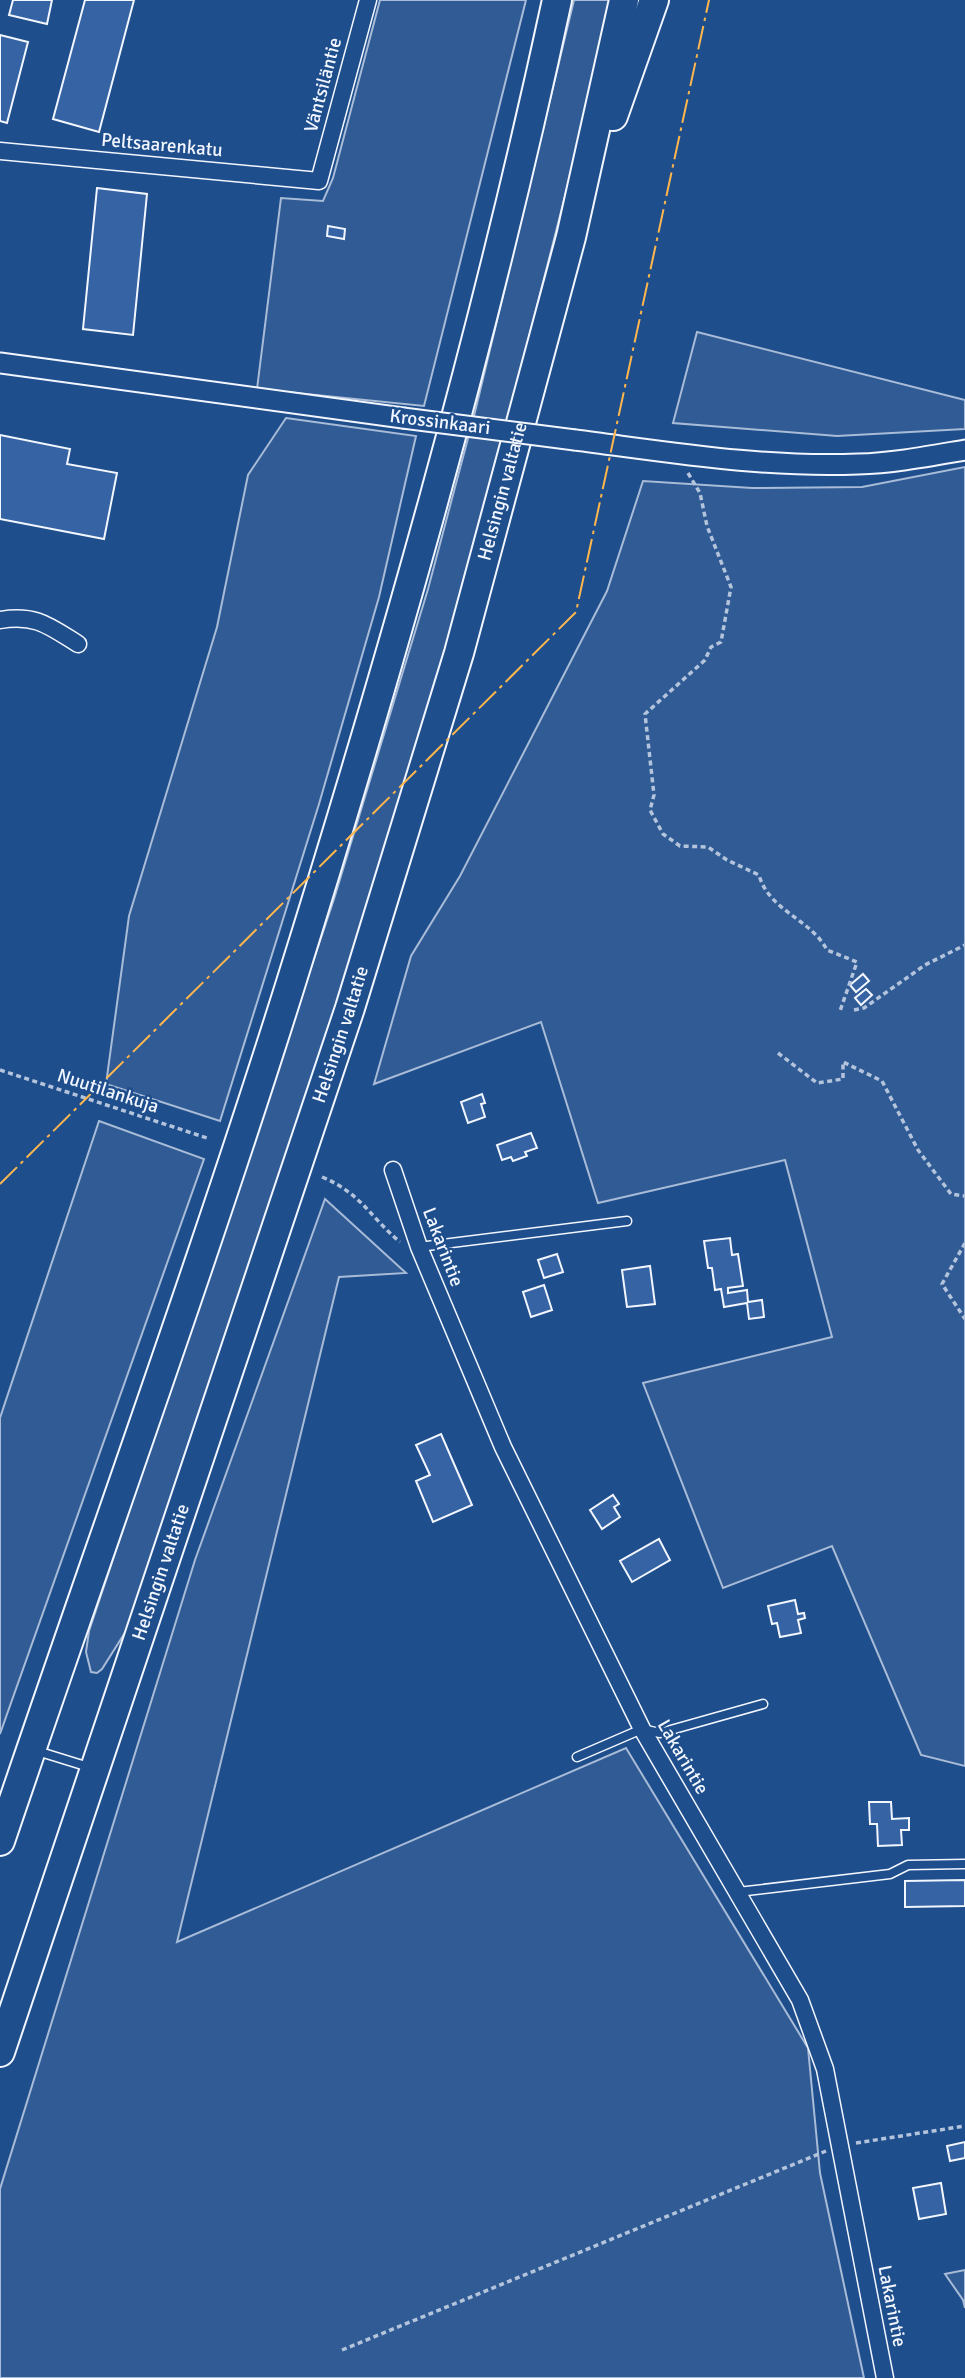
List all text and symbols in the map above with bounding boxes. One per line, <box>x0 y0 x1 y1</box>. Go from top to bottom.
street label: Väntsiläntie <box>299 35 347 135</box>
street label: Peltsaarenkatu <box>100 128 224 162</box>
street label: Krossinkaari <box>388 404 492 440</box>
street label: Helsingin valtatie <box>472 419 533 563</box>
street label: Helsingin valtatie <box>307 963 374 1106</box>
street label: Nuutilankuja <box>54 1063 162 1119</box>
street label: Lakarintie <box>417 1204 469 1290</box>
street label: Helsingin valtatie <box>127 1501 195 1644</box>
street label: Lakarintie <box>652 1715 714 1799</box>
street label: Lakarintie <box>872 2263 912 2349</box>

